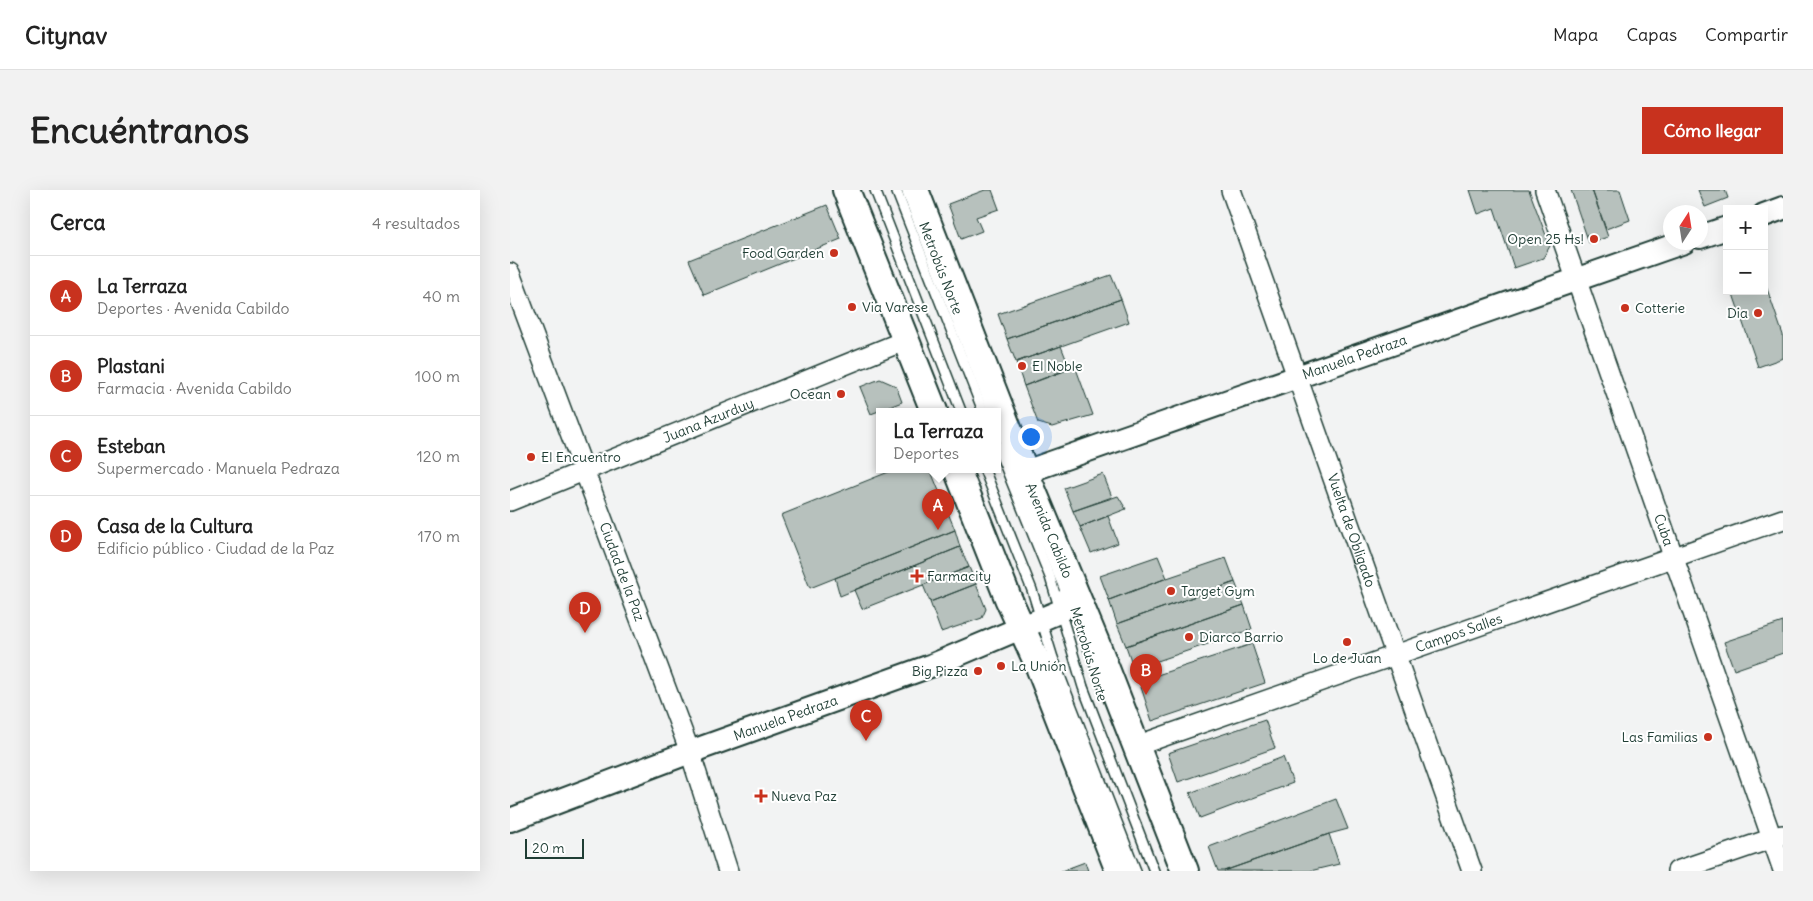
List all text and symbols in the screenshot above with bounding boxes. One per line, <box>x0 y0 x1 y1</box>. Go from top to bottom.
text: Citynav <box>25 20 107 50</box>
text: Mapa <box>1553 23 1598 46</box>
text: Capas <box>1626 23 1677 46</box>
text: Compartir <box>1705 23 1788 46</box>
button: Cómo llegar <box>1642 107 1783 154</box>
text: Encuéntranos <box>30 108 249 152</box>
north arrow <box>1663 205 1708 250</box>
map controls <box>1723 205 1768 295</box>
button: + <box>1723 205 1768 250</box>
text: Cerca <box>50 209 105 236</box>
text: 4 resultados <box>372 213 460 233</box>
street label: Metrobús Norte <box>915 219 967 317</box>
place label: Open 25 Hs! <box>1507 230 1584 248</box>
marker: Open 25 Hs! <box>1588 233 1600 245</box>
place label: Food Garden <box>742 244 824 262</box>
marker: Food Garden <box>828 247 840 259</box>
button: − <box>1723 250 1768 295</box>
text: La Terraza <box>97 274 187 298</box>
text: A <box>61 286 71 306</box>
text: 40 m <box>422 286 460 306</box>
text: Deportes · Avenida Cabildo <box>97 298 290 318</box>
place label: Via Varese <box>862 298 928 316</box>
place label: Cotterie <box>1635 299 1685 317</box>
marker: Via Varese <box>846 301 858 313</box>
marker: Cotterie <box>1619 302 1631 314</box>
place label: Dia <box>1727 304 1748 322</box>
marker: Dia <box>1752 307 1764 319</box>
street label: Manuela Pedraza <box>1300 330 1409 384</box>
text: Plastani <box>97 354 165 378</box>
place label: El Noble <box>1032 357 1083 375</box>
marker: El Noble <box>1016 360 1028 372</box>
text: B <box>61 366 71 386</box>
text: 100 m <box>415 366 460 386</box>
text: Farmacia · Avenida Cabildo <box>97 378 292 398</box>
place label: Ocean <box>790 385 831 403</box>
marker: Ocean <box>835 388 847 400</box>
street label: Juana Azurduy <box>660 394 756 447</box>
popup <box>876 408 1001 473</box>
text: La Terraza <box>893 419 984 443</box>
your location <box>1018 424 1044 450</box>
text: Esteban <box>97 434 166 458</box>
text: Deportes <box>893 443 959 463</box>
text: C <box>61 446 71 466</box>
text: 120 m <box>417 446 460 466</box>
place label: El Encuentro <box>541 448 621 466</box>
marker: El Encuentro <box>525 451 537 463</box>
text: Supermercado · Manuela Pedraza <box>97 458 340 478</box>
street label: Vuelta de Obligado <box>1323 471 1380 590</box>
street label: Avenida Cabildo <box>1022 480 1077 581</box>
pin: A <box>922 489 954 530</box>
street label: Cuba <box>1650 511 1678 548</box>
text: Casa de la Cultura <box>97 514 253 538</box>
street label: Ciudad de la Paz <box>595 519 649 624</box>
text: D <box>60 526 72 546</box>
text: 170 m <box>417 526 460 546</box>
text: Edificio público · Ciudad de la Paz <box>97 538 335 558</box>
place label: Farmacity <box>927 567 991 585</box>
marker: Farmacity <box>911 570 923 582</box>
place label: Target Gym <box>1181 582 1255 600</box>
marker: Target Gym <box>1165 585 1177 597</box>
pin: D <box>569 592 601 633</box>
street label: Metrobús Norte <box>1066 605 1112 703</box>
street label: Campos Salles <box>1413 609 1505 656</box>
place label: Diarco Barrio <box>1199 628 1284 646</box>
marker: Diarco Barrio <box>1183 631 1195 643</box>
marker: Lo de Juan <box>1341 636 1353 648</box>
place label: Lo de Juan <box>1312 649 1382 667</box>
pin: B <box>1130 654 1162 695</box>
place label: La Unión <box>1011 657 1067 675</box>
marker: La Unión <box>995 660 1007 672</box>
place label: Big Pizza <box>912 662 968 680</box>
marker: Big Pizza <box>972 665 984 677</box>
street label: Manuela Pedraza <box>731 691 840 745</box>
pin: C <box>850 700 882 741</box>
place label: Las Familias <box>1621 728 1698 746</box>
marker: Las Familias <box>1702 731 1714 743</box>
place label: Nueva Paz <box>771 787 837 805</box>
marker: Nueva Paz <box>755 790 767 802</box>
scale bar <box>525 836 584 859</box>
text: 20 m <box>532 839 565 857</box>

